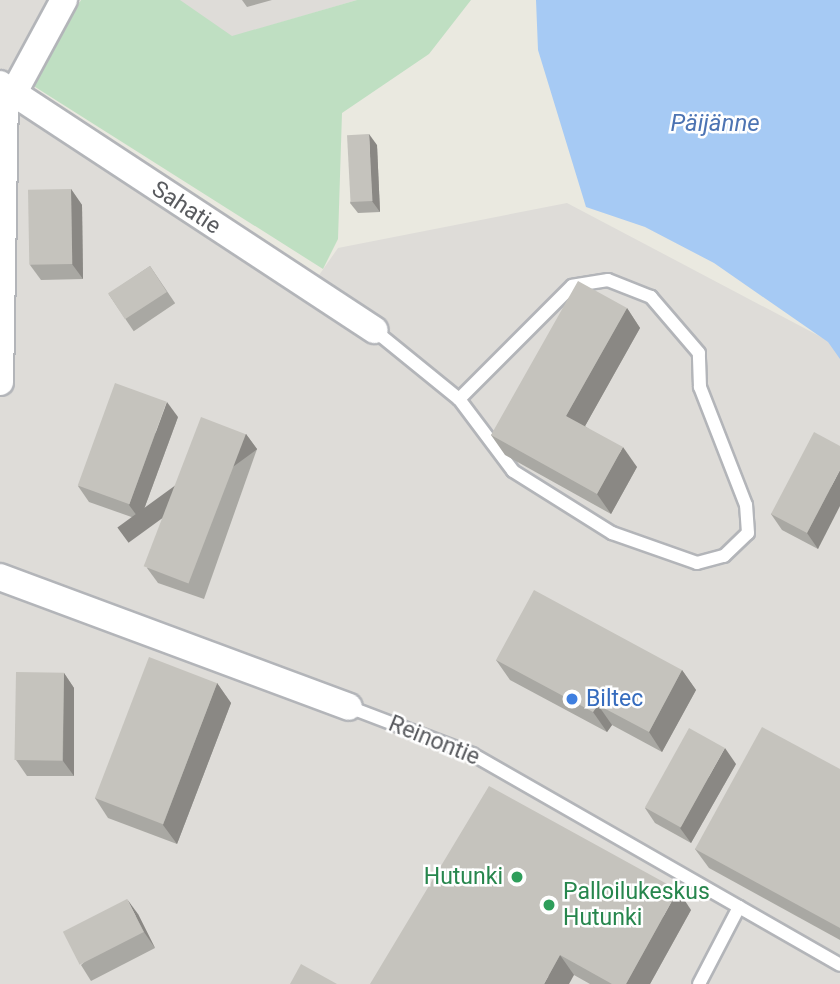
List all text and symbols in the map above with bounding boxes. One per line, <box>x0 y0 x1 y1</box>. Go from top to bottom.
water label: Päijänne <box>670 110 760 138</box>
street label: Sahatie <box>146 176 226 240</box>
place label: Biltec <box>586 685 643 713</box>
marker: Biltec <box>564 691 580 707</box>
street label: Reinontie <box>384 710 484 772</box>
place label: Hutunki <box>424 863 503 891</box>
marker: Hutunki <box>509 869 525 885</box>
place label: Palloilukeskus Hutunki <box>563 878 710 932</box>
marker: Palloilukeskus Hutunki <box>541 897 557 913</box>

